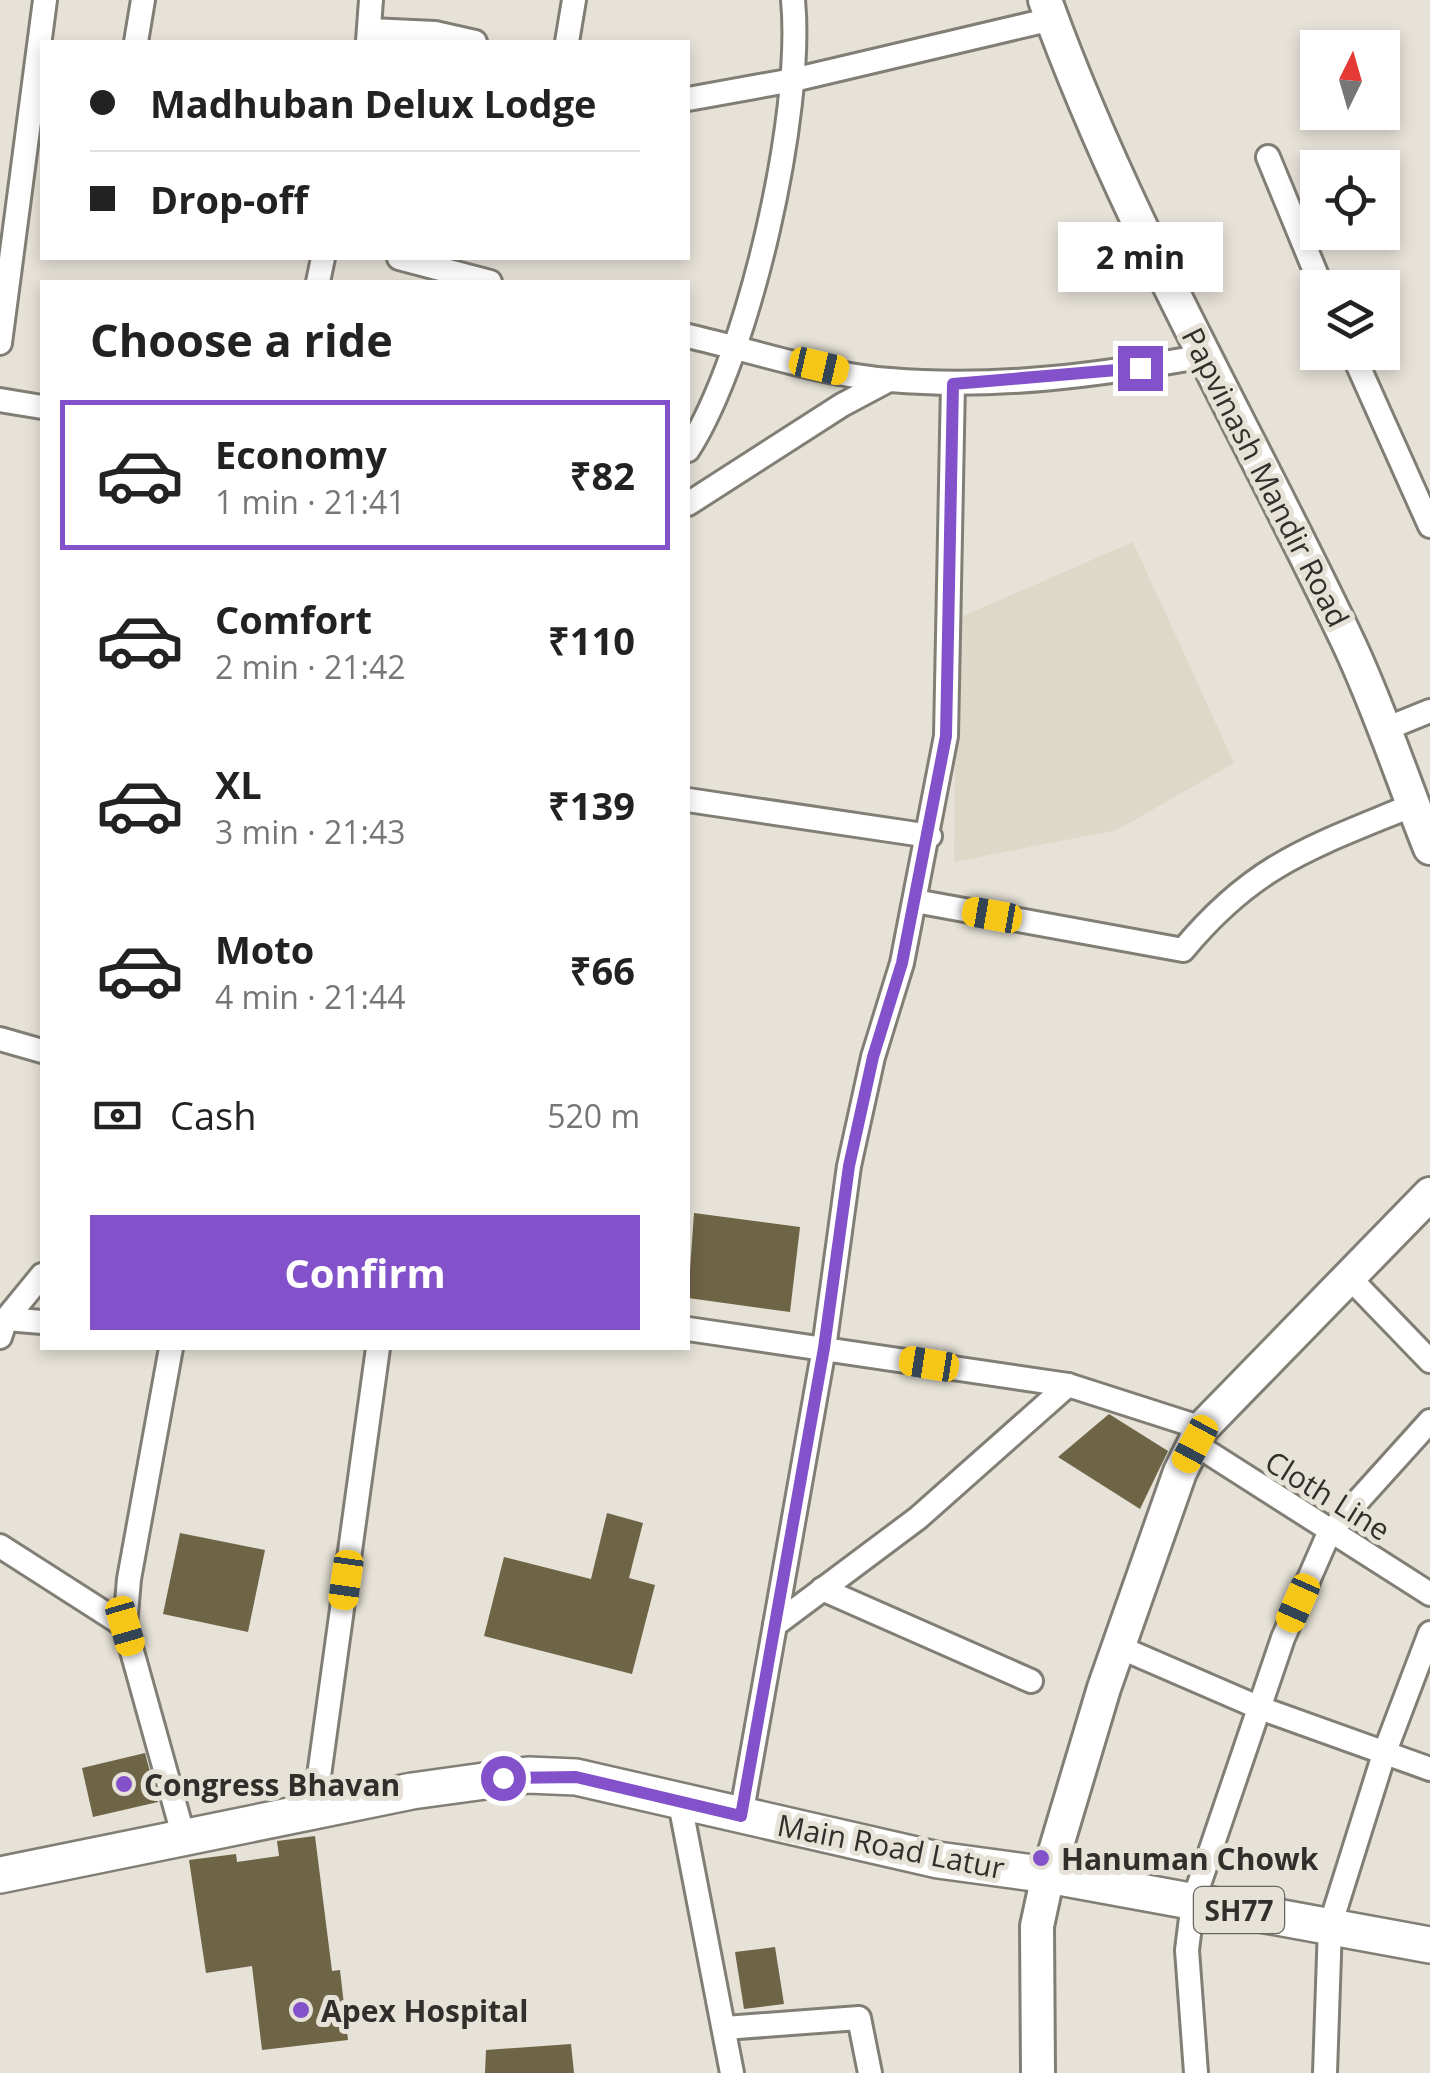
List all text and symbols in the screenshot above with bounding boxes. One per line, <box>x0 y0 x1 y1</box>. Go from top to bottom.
north arrow <box>1300 30 1400 130</box>
map controls <box>1300 30 1400 370</box>
text: Madhuban Delux Lodge <box>150 77 597 129</box>
button: locate <box>1300 150 1400 250</box>
text: Drop-off <box>150 173 308 225</box>
callout: 2 min <box>1058 223 1222 293</box>
text: 2 min <box>1096 235 1185 278</box>
button: layers <box>1300 270 1400 370</box>
text: Choose a ride <box>90 309 393 370</box>
street label: Papvinash Mandir Road <box>1173 320 1359 634</box>
car <box>786 345 852 387</box>
route end <box>1118 346 1163 391</box>
text: Economy <box>215 428 387 480</box>
icon: car <box>95 430 185 520</box>
text: ₹82 <box>570 449 635 501</box>
text: 1 min · 21:41 <box>215 480 406 523</box>
text: Comfort <box>215 593 372 645</box>
icon: car <box>95 595 185 685</box>
text: ₹110 <box>548 614 635 666</box>
text: 2 min · 21:42 <box>215 645 406 688</box>
text: XL <box>215 758 262 810</box>
icon: car <box>95 760 185 850</box>
text: ₹139 <box>548 779 635 831</box>
text: 3 min · 21:43 <box>215 810 406 853</box>
car <box>960 895 1024 935</box>
text: Moto <box>215 923 314 975</box>
icon: car <box>95 925 185 1015</box>
text: ₹66 <box>570 944 635 996</box>
text: 4 min · 21:44 <box>215 975 406 1018</box>
icon: cash <box>90 1088 145 1143</box>
text: Cash <box>170 1089 256 1141</box>
text: 520 m <box>547 1094 640 1137</box>
button: Confirm <box>90 1215 640 1330</box>
car <box>897 1344 961 1384</box>
car <box>1168 1410 1222 1478</box>
street label: Cloth Line <box>1258 1441 1398 1549</box>
car <box>327 1548 365 1612</box>
car <box>1272 1569 1324 1637</box>
car <box>102 1593 148 1659</box>
route start <box>481 1756 526 1801</box>
place label: Congress Bhavan <box>144 1764 400 1805</box>
marker: Congress Bhavan <box>113 1773 135 1795</box>
street label: Main Road Latur <box>774 1804 1008 1888</box>
place label: Hanuman Chowk <box>1061 1838 1319 1879</box>
marker: Hanuman Chowk <box>1030 1847 1052 1869</box>
road number: SH77 <box>1194 1887 1284 1933</box>
place label: Apex Hospital <box>321 1990 528 2031</box>
marker: Apex Hospital <box>290 1999 312 2021</box>

